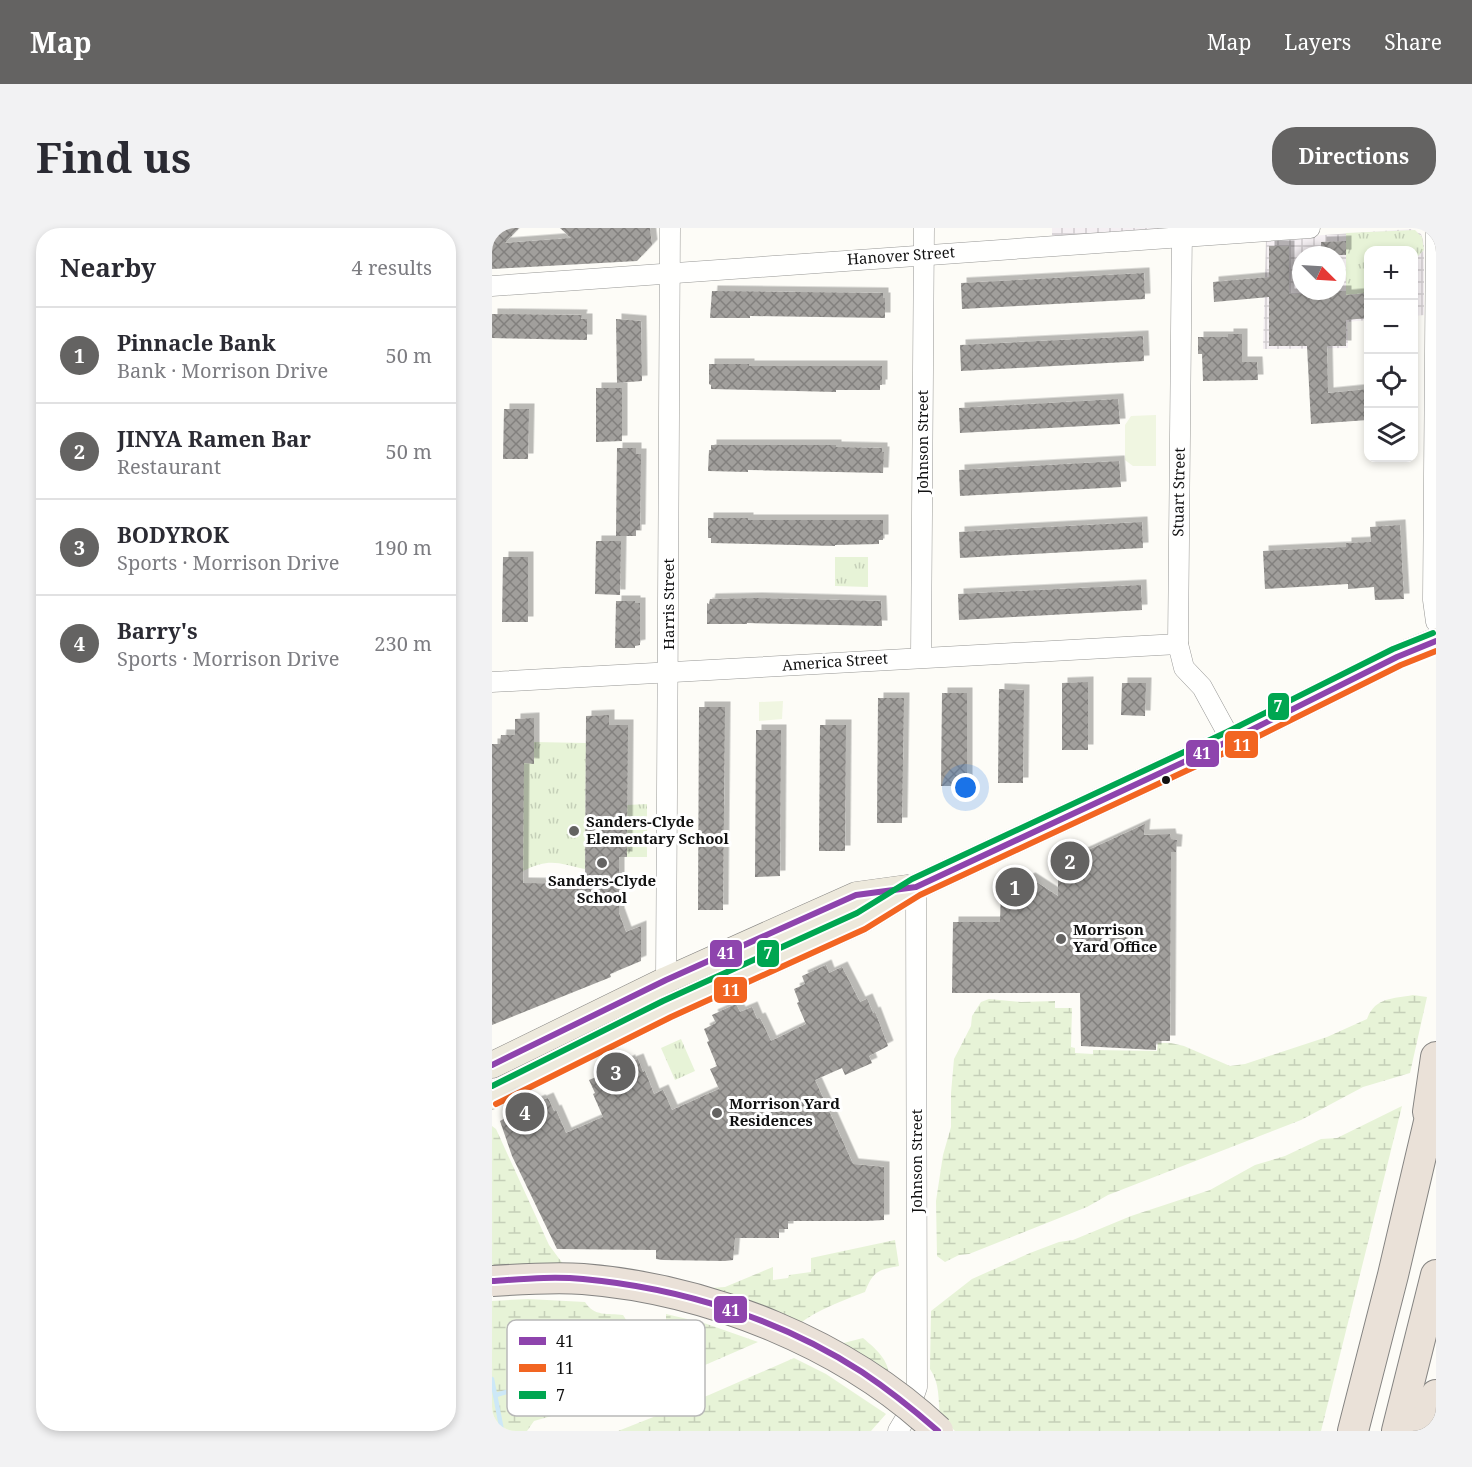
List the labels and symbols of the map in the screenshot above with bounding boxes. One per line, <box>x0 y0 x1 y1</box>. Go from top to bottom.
street label: Hanover Street <box>846 241 956 269</box>
north arrow <box>1292 246 1346 300</box>
street label: Johnson Street <box>912 390 932 495</box>
street label: Stuart Street <box>1167 447 1189 537</box>
street label: Harris Street <box>658 558 678 650</box>
street label: America Street <box>781 647 889 675</box>
line badge: 7 <box>1267 692 1290 721</box>
text: 7 <box>1273 695 1283 717</box>
line badge: 11 <box>1224 730 1259 759</box>
text: 11 <box>1233 734 1251 756</box>
line badge: 41 <box>1185 739 1220 768</box>
text: 41 <box>1193 742 1211 764</box>
your location <box>951 773 980 802</box>
unlabelled marker <box>1160 774 1172 786</box>
place label: Sanders-Clyde Elementary School <box>586 811 730 848</box>
marker: Sanders-Clyde Elementary School <box>567 824 581 838</box>
pin: 2 <box>1050 838 1090 884</box>
marker: Sanders-Clyde School <box>595 856 609 870</box>
pin: 1 <box>996 864 1034 910</box>
place label: Sanders-Clyde School <box>548 870 656 907</box>
place label: Morrison Yard Office <box>1073 919 1157 956</box>
marker: Morrison Yard Office <box>1054 932 1068 946</box>
line badge: 41 <box>709 939 743 968</box>
line badge: 7 <box>756 939 780 968</box>
text: 41 <box>717 942 735 964</box>
text: 7 <box>763 942 773 964</box>
line badge: 11 <box>713 976 748 1004</box>
text: 11 <box>722 979 740 1001</box>
pin: 3 <box>596 1050 636 1094</box>
pin: 4 <box>506 1090 544 1134</box>
place label: Morrison Yard Residences <box>729 1093 840 1130</box>
marker: Morrison Yard Residences <box>710 1106 724 1120</box>
street label: Johnson Street <box>906 1109 926 1214</box>
line badge: 41 <box>713 1295 748 1324</box>
text: 41 <box>722 1299 740 1321</box>
legend <box>507 1320 705 1416</box>
text: 41 <box>556 1330 574 1352</box>
text: 11 <box>556 1357 574 1379</box>
text: 7 <box>556 1384 565 1406</box>

